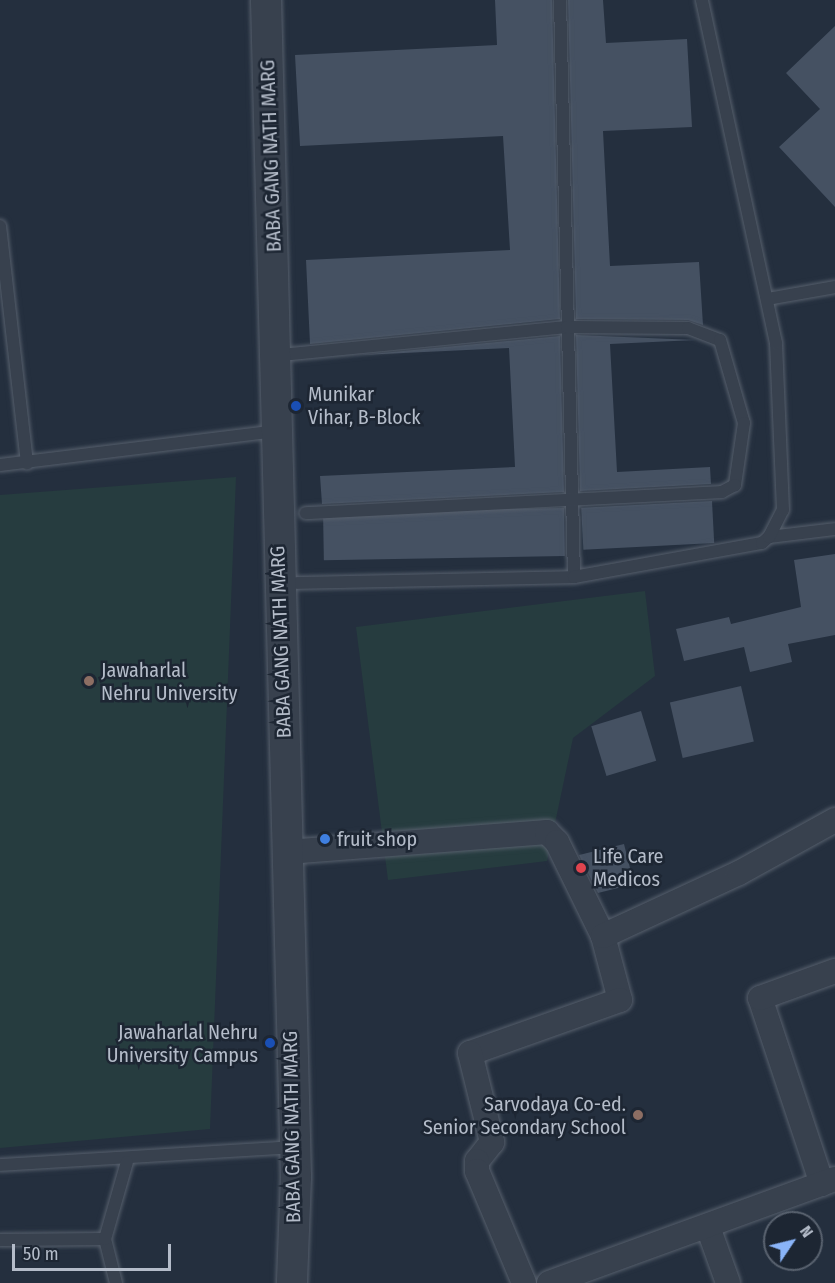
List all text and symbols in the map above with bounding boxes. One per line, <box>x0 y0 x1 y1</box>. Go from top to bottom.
street label: BABA GANG NATH MARG <box>256 59 286 253</box>
place label: Munikar Vihar, B-Block <box>308 382 421 429</box>
marker: Munikar Vihar, B-Block <box>289 399 303 413</box>
street label: BABA GANG NATH MARG <box>266 545 296 739</box>
place label: Jawaharlal Nehru University <box>101 658 237 705</box>
marker: Jawaharlal Nehru University <box>82 674 96 688</box>
place label: fruit shop <box>337 827 417 851</box>
marker: fruit shop <box>318 832 332 846</box>
place label: Life Care Medicos <box>593 844 663 891</box>
marker: Life Care Medicos <box>574 861 588 875</box>
place label: Jawaharlal Nehru University Campus <box>107 1020 258 1067</box>
street label: BABA GANG NATH MARG <box>278 1031 306 1223</box>
marker: Jawaharlal Nehru University Campus <box>263 1036 277 1050</box>
place label: Sarvodaya Co-ed. Senior Secondary School <box>423 1092 626 1139</box>
marker: Sarvodaya Co-ed. Senior Secondary School <box>631 1108 645 1122</box>
north arrow <box>763 1211 823 1271</box>
text: N <box>796 1222 817 1241</box>
scale bar <box>15 1232 174 1270</box>
text: 50 m <box>23 1243 59 1265</box>

